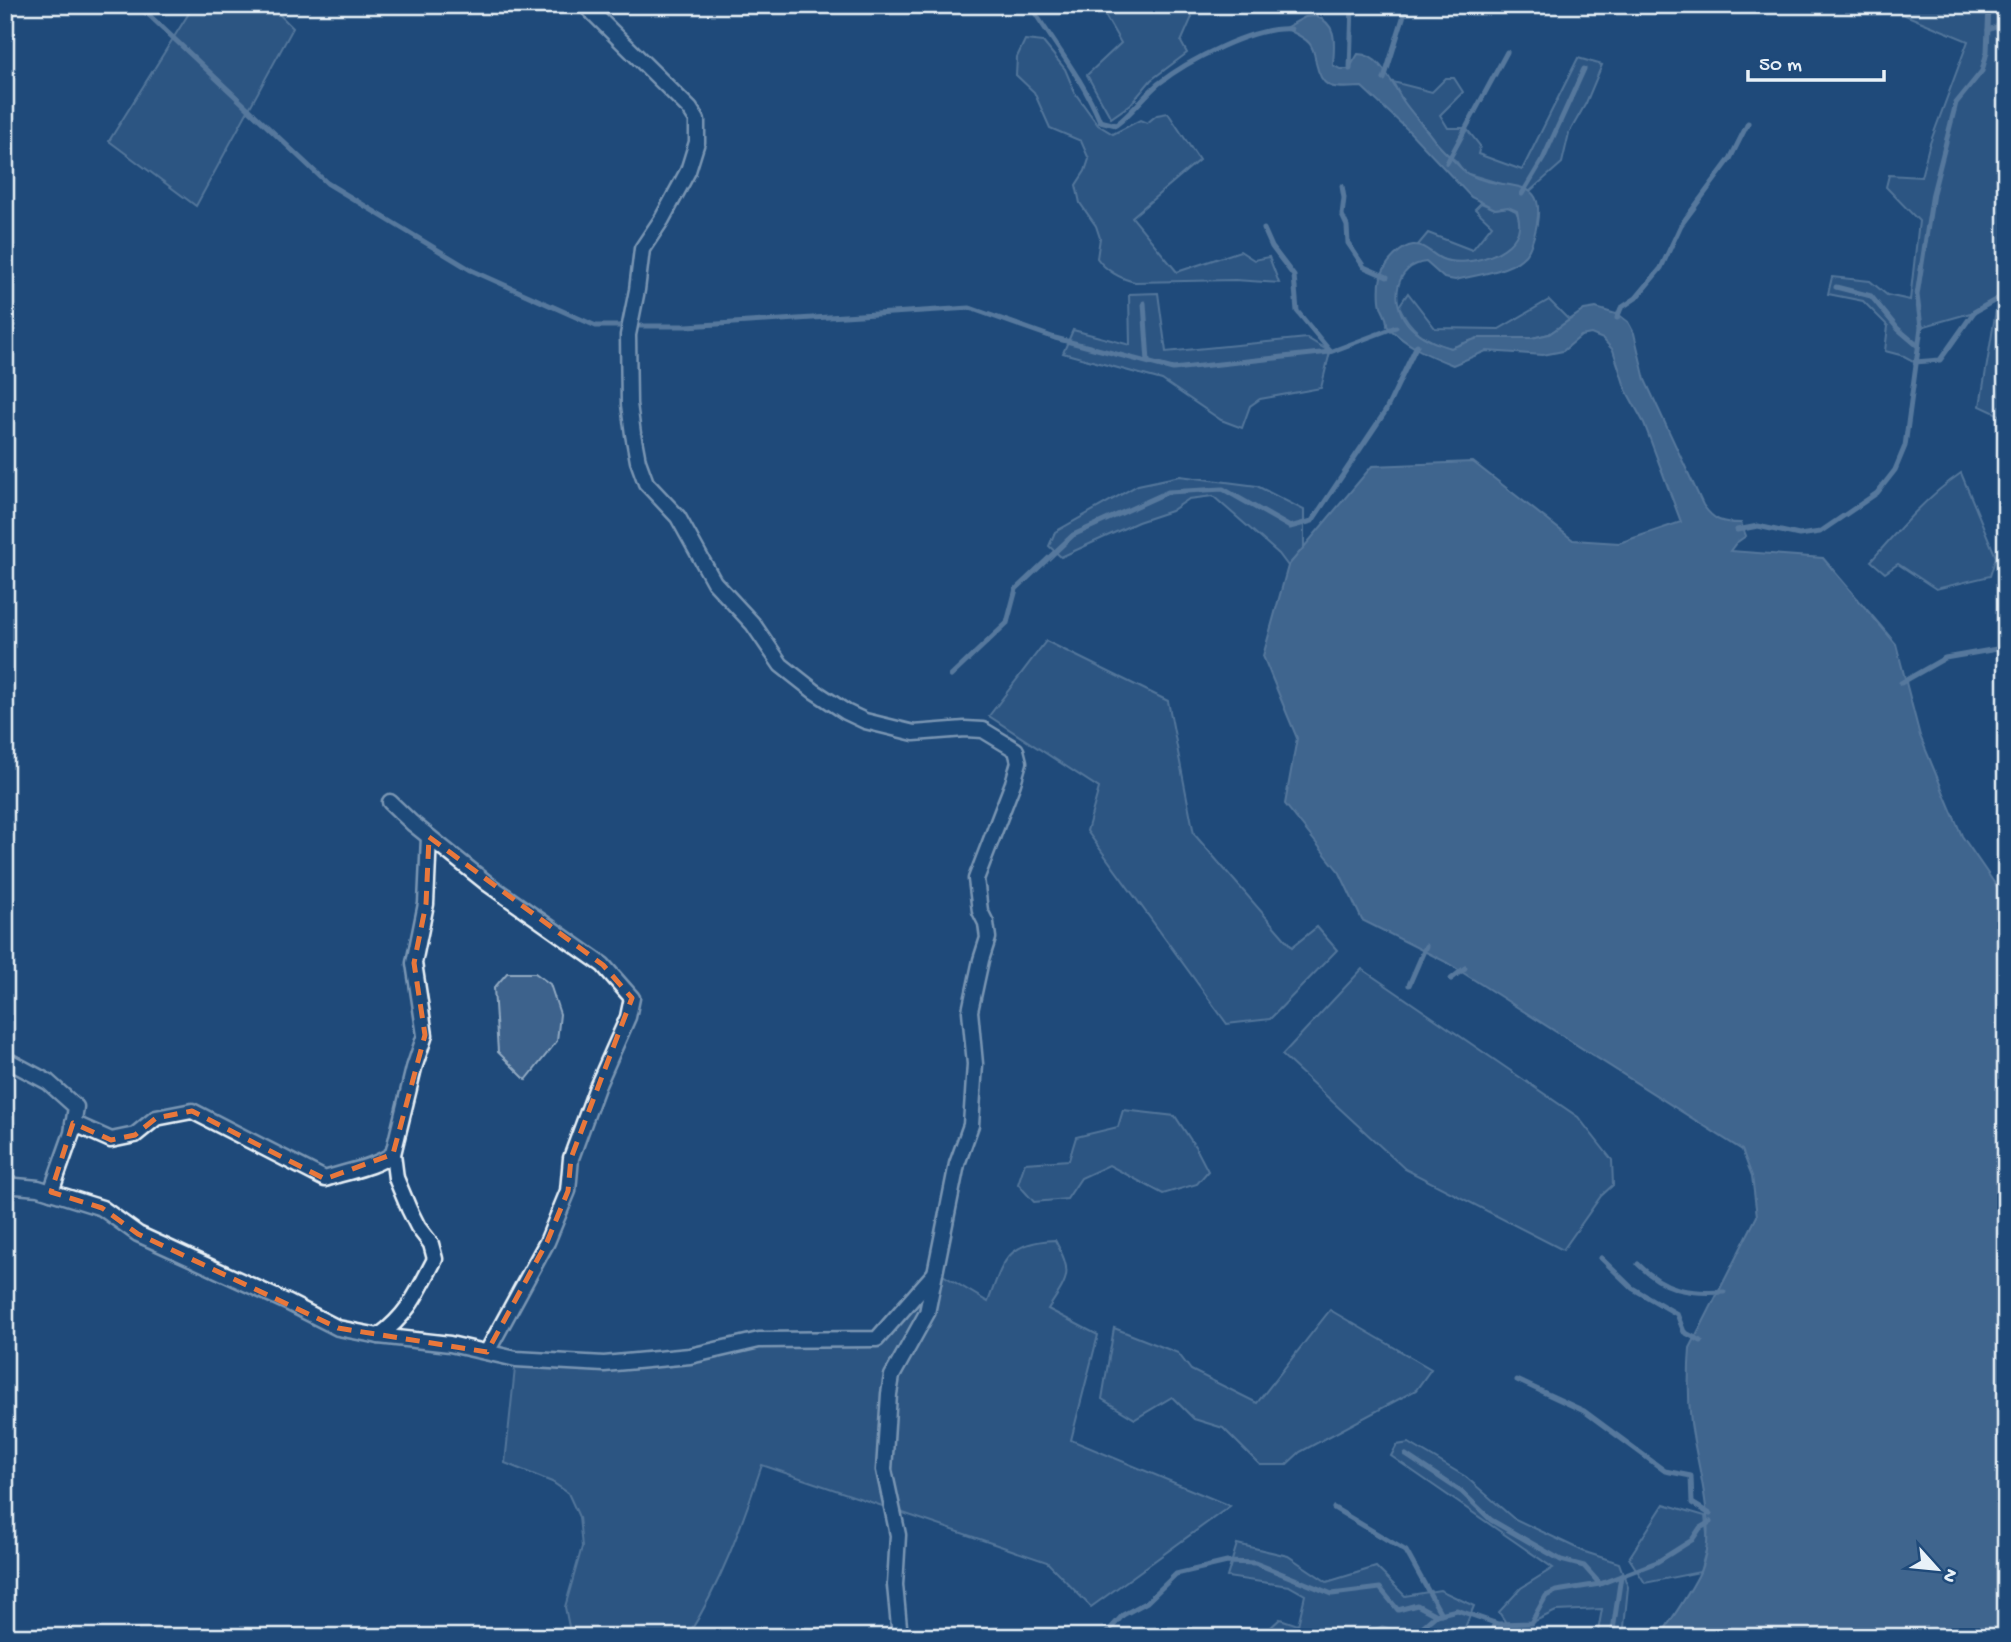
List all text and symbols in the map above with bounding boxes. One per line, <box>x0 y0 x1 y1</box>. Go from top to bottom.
scale bar <box>1748 38 1885 82</box>
text: 50 m <box>1759 54 1802 79</box>
north arrow <box>1902 1534 1972 1604</box>
text: N <box>1936 1564 1962 1586</box>

